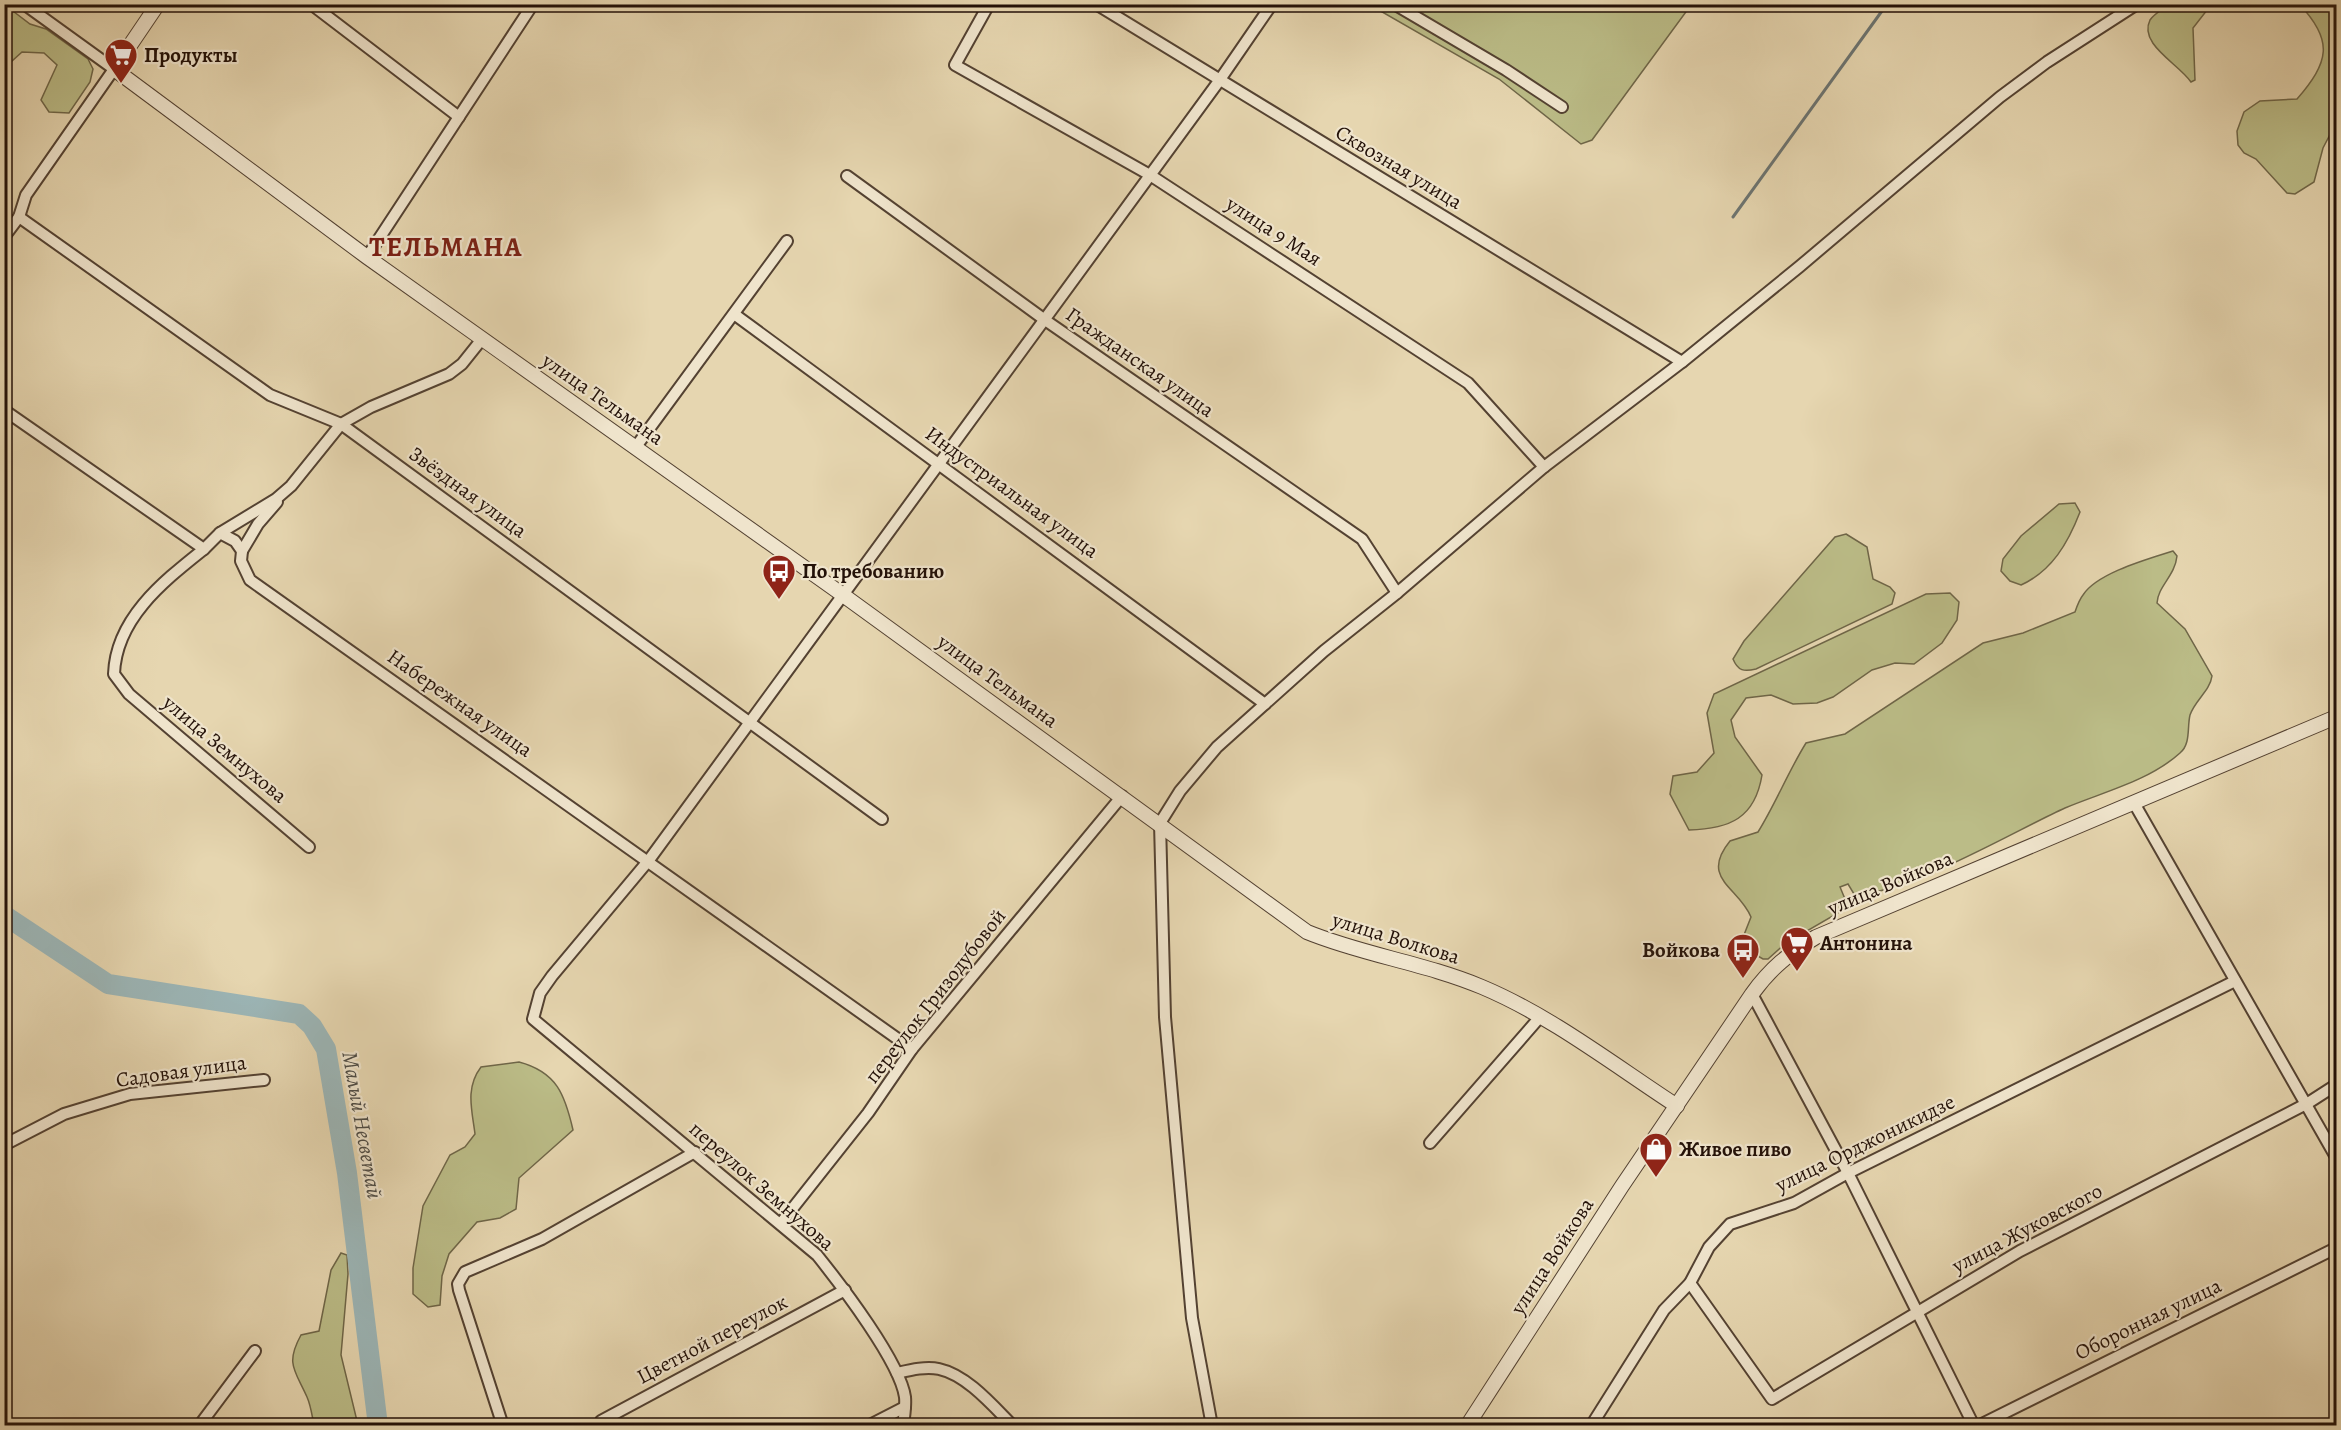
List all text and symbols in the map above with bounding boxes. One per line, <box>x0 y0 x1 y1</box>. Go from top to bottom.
supermarket icon: Продукты <box>103 37 139 84</box>
place label: Продукты <box>144 41 238 69</box>
street label: Сквозная улица <box>1330 118 1468 216</box>
street label: улица 9 Мая <box>1220 189 1327 272</box>
district label: ТЕЛЬМАНА <box>369 229 523 265</box>
street label: Гражданская улица <box>1060 300 1220 424</box>
street label: улица Тельмана <box>536 346 670 452</box>
street label: Индустриальная улица <box>920 419 1105 565</box>
street label: Звёздная улица <box>403 440 533 545</box>
bus stop icon: По требованию <box>761 553 797 600</box>
place label: По требованию <box>802 557 944 585</box>
street label: улица Тельмана <box>931 627 1064 734</box>
street label: Набережная улица <box>382 642 539 764</box>
street label: улица Земнухова <box>156 688 293 809</box>
street label: улица Войкова <box>1822 844 1957 922</box>
street label: переулок Гризодубовой <box>858 903 1012 1089</box>
street label: улица Волкова <box>1328 905 1463 971</box>
supermarket icon: Антонина <box>1779 925 1815 972</box>
place label: Антонина <box>1819 929 1913 957</box>
bus stop icon: Войкова <box>1725 932 1761 979</box>
place label: Войкова <box>1642 936 1720 964</box>
street label: Садовая улица <box>114 1048 248 1094</box>
water label: Малый Несветай <box>334 1049 390 1201</box>
street label: улица Орджоникидзе <box>1770 1087 1959 1199</box>
street label: переулок Земнухова <box>683 1115 841 1257</box>
shop icon: Живое пиво <box>1638 1131 1674 1178</box>
place label: Живое пиво <box>1679 1135 1792 1163</box>
street label: улица Жуковского <box>1946 1177 2107 1280</box>
street label: улица Войкова <box>1503 1192 1600 1321</box>
street label: Оборонная улица <box>2070 1271 2226 1367</box>
street label: Цветной переулок <box>632 1287 792 1390</box>

